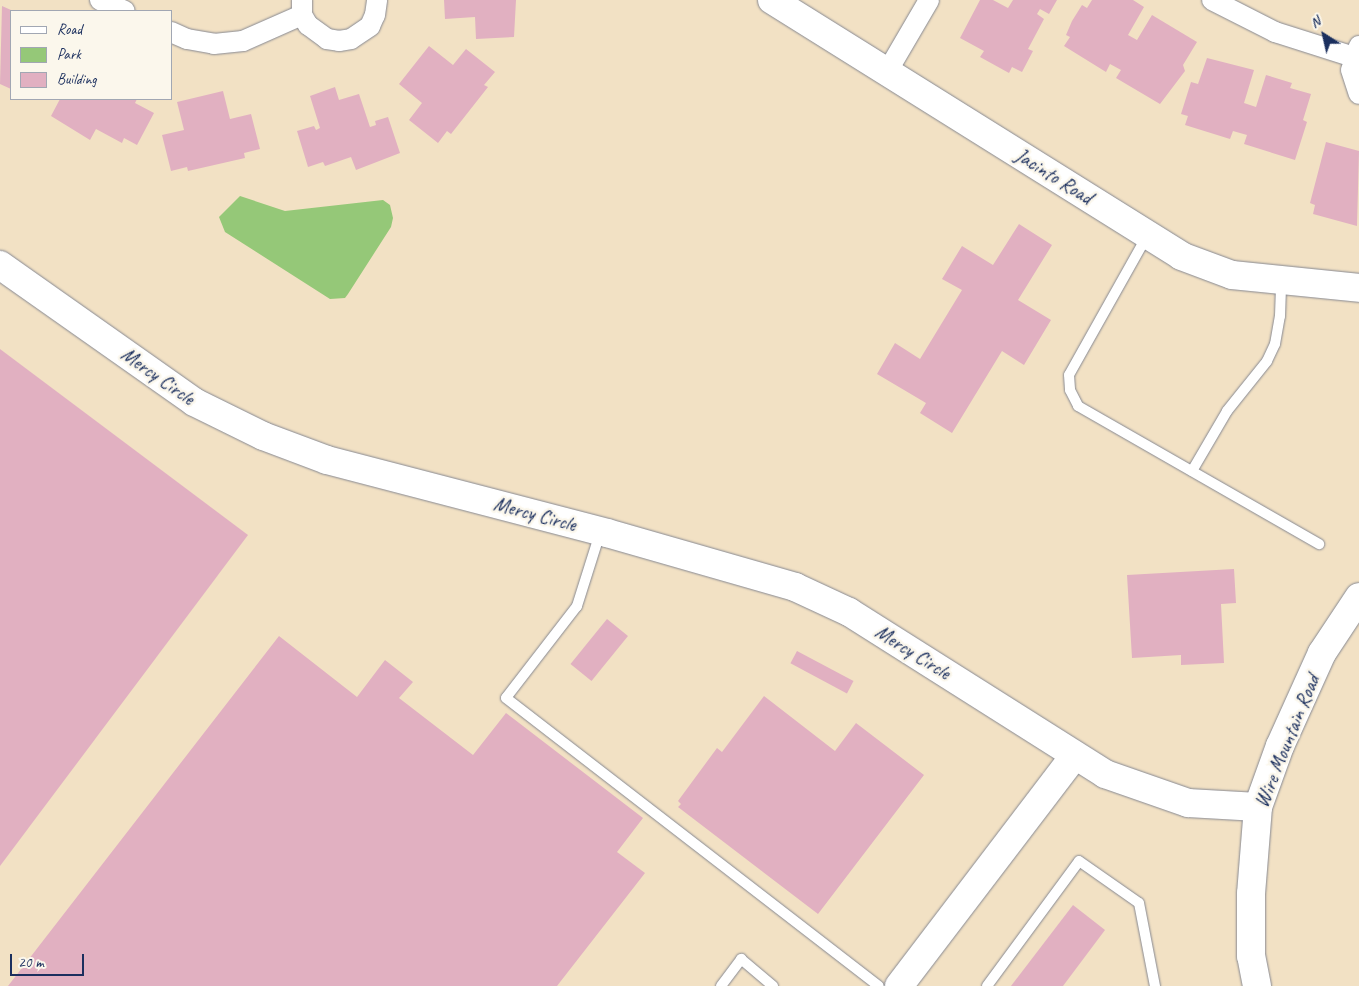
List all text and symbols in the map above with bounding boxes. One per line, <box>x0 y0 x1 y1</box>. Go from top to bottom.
legend <box>10 10 172 100</box>
north arrow <box>1299 10 1349 60</box>
text: N <box>1307 13 1324 32</box>
text: Road <box>57 20 82 39</box>
text: Park <box>57 45 81 64</box>
text: Building <box>57 70 96 89</box>
street label: Jacinto Road <box>1011 143 1097 209</box>
street label: Mercy Circle <box>117 342 199 410</box>
street label: Mercy Circle <box>491 492 579 536</box>
street label: Mercy Circle <box>871 620 955 684</box>
street label: Wire Mountain Road <box>1249 671 1325 811</box>
scale bar <box>12 944 86 976</box>
text: 20 m <box>18 953 44 972</box>

